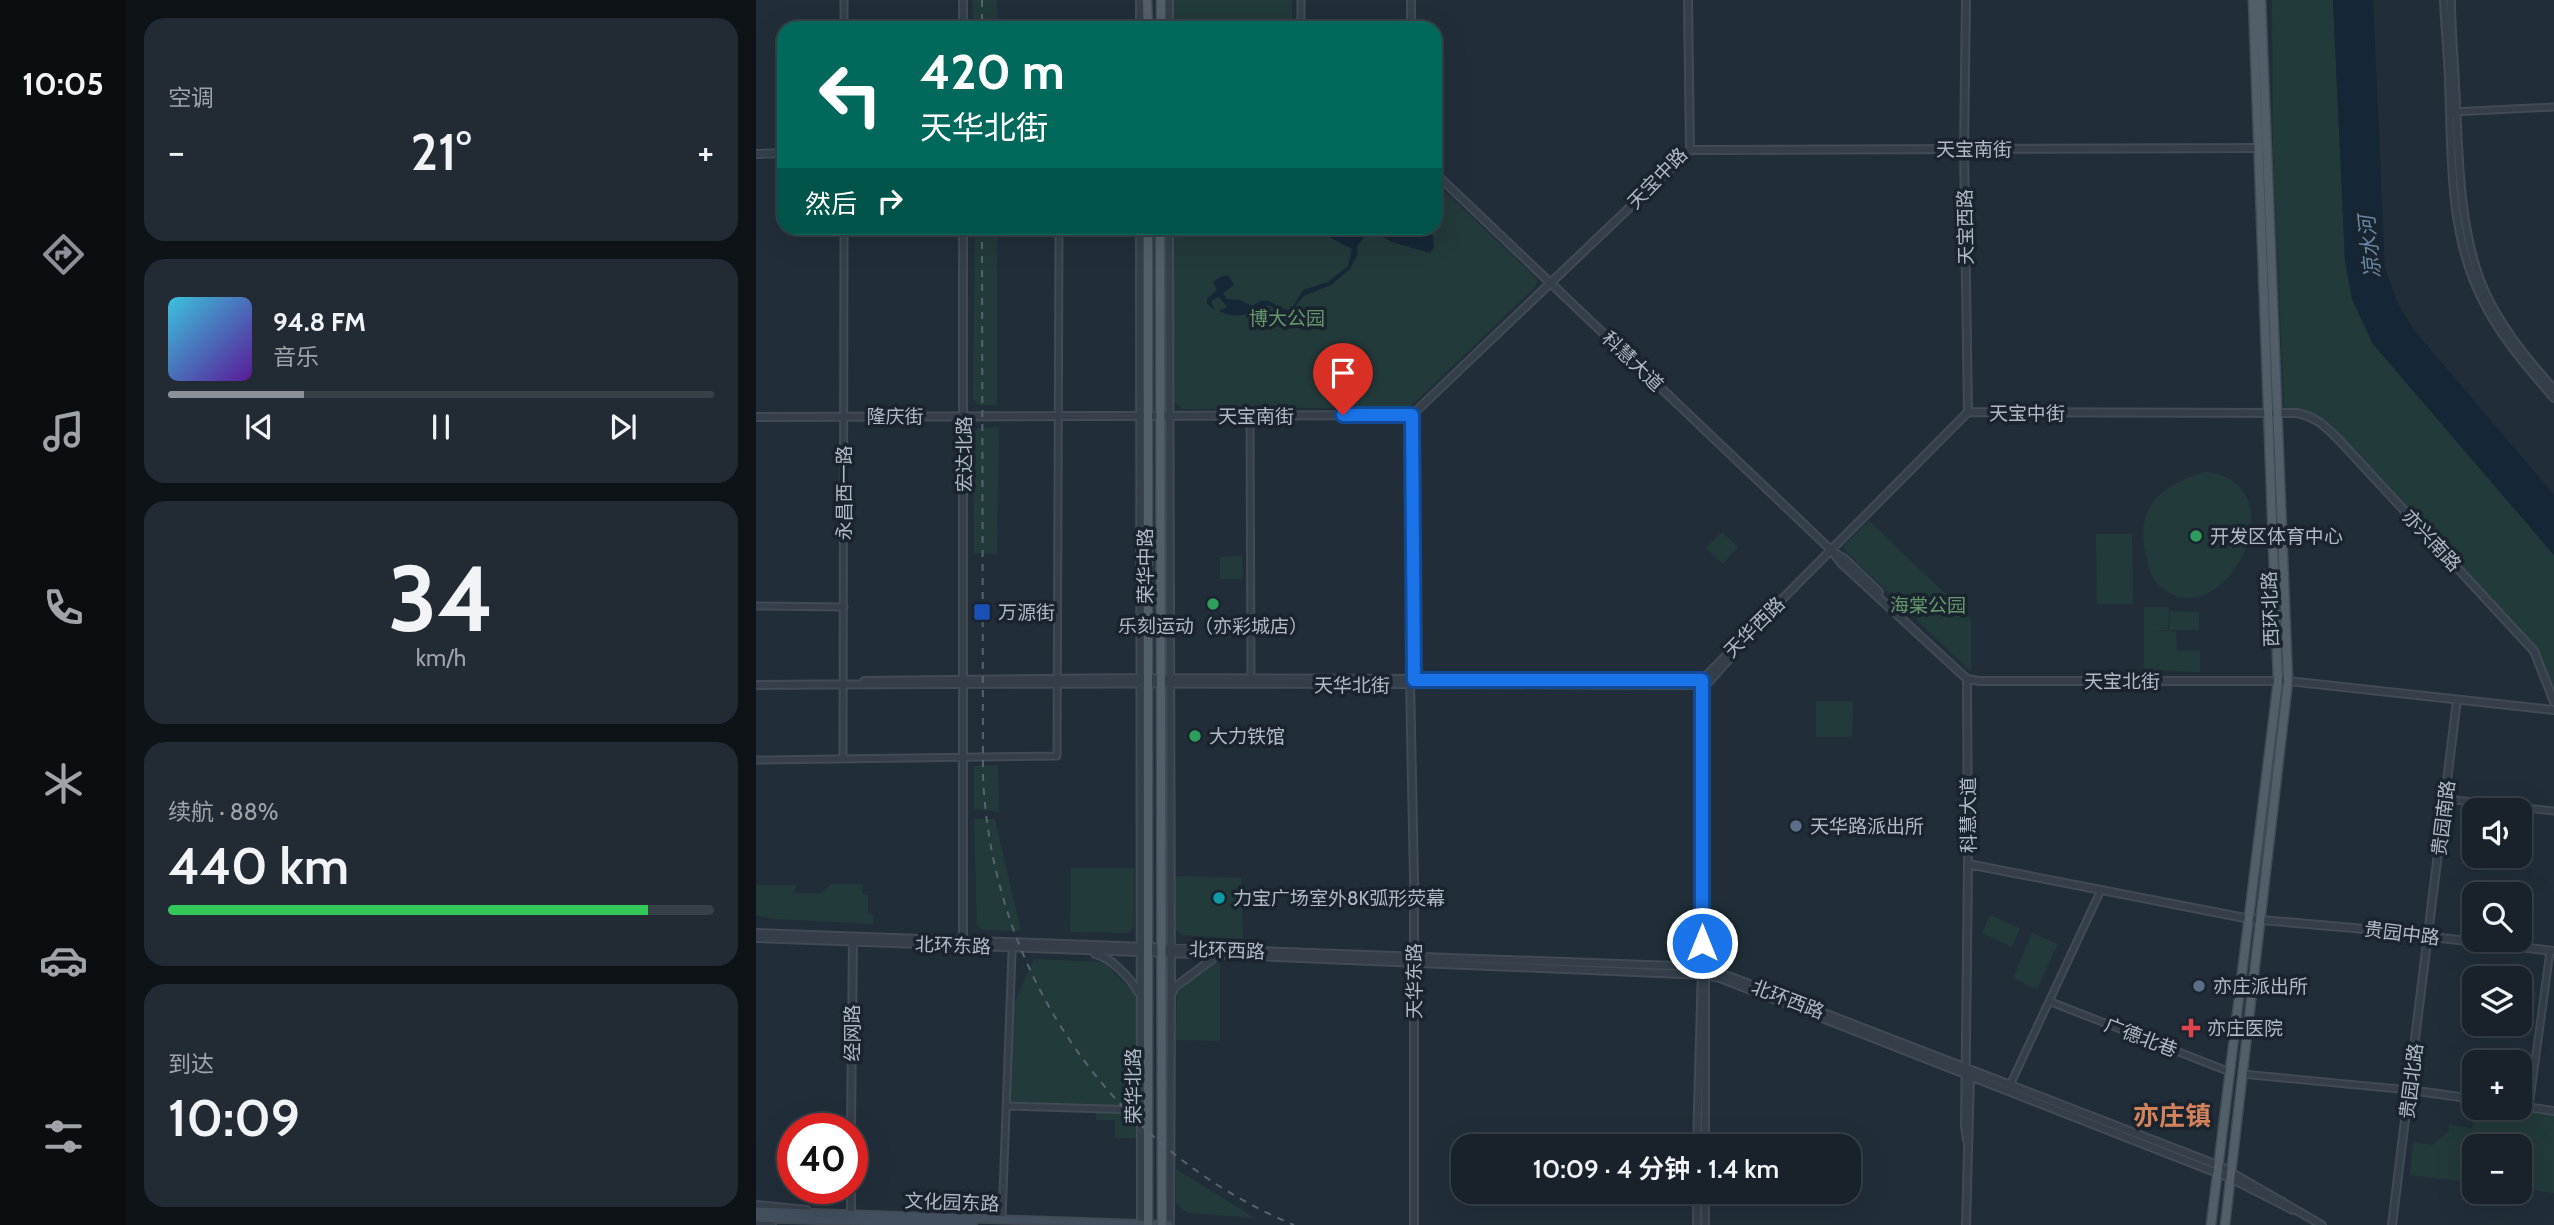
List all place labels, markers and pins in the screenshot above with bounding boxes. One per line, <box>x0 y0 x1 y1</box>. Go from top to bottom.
pin <box>1313 343 1373 415</box>
place label: 开发区体育中心 <box>2210 525 2343 548</box>
marker: 开发区体育中心 <box>2188 528 2204 544</box>
marker: 乐刻运动（亦彩城店） <box>1205 596 1221 612</box>
place label: 万源街 <box>998 601 1055 624</box>
marker: 万源街 <box>972 602 992 622</box>
place label: 乐刻运动（亦彩城店） <box>1118 615 1308 638</box>
place label: 大力铁馆 <box>1209 725 1285 748</box>
marker: 大力铁馆 <box>1187 728 1203 744</box>
place label: 天华路派出所 <box>1810 815 1924 838</box>
marker: 天华路派出所 <box>1788 818 1804 834</box>
place label: 力宝广场室外8K弧形荧幕 <box>1233 887 1445 910</box>
marker: 力宝广场室外8K弧形荧幕 <box>1211 890 1227 906</box>
place label: 亦庄派出所 <box>2213 975 2308 998</box>
marker: 亦庄派出所 <box>2191 978 2207 994</box>
place label: 亦庄医院 <box>2207 1017 2283 1040</box>
marker: 亦庄医院 <box>2181 1018 2201 1038</box>

